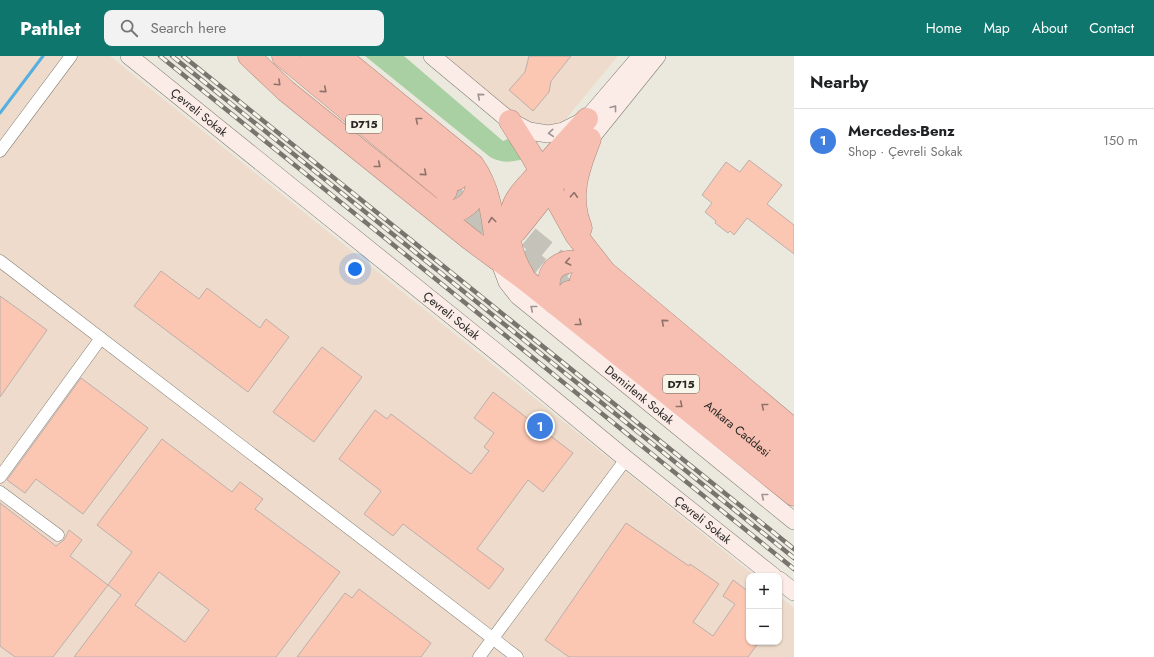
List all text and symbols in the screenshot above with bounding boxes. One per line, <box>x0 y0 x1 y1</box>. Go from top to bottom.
search box <box>104 10 384 46</box>
text: Pathlet <box>20 15 80 42</box>
icon: search <box>118 17 140 39</box>
text: Search here <box>150 17 226 39</box>
text: Home <box>926 18 962 38</box>
text: Map <box>984 18 1010 38</box>
text: About <box>1032 18 1067 38</box>
text: Contact <box>1089 18 1134 38</box>
text: Nearby <box>810 70 868 94</box>
one-way arrow <box>273 78 280 85</box>
street label: Çevreli Sokak <box>167 84 232 141</box>
one-way arrow <box>319 85 327 92</box>
one-way arrow <box>477 94 485 101</box>
one-way arrow <box>609 106 616 113</box>
road number: D715 <box>346 115 382 133</box>
one-way arrow <box>415 118 422 125</box>
text: Mercedes-Benz <box>848 120 955 142</box>
one-way arrow <box>548 129 554 138</box>
text: 1 <box>820 131 826 150</box>
text: 150 m <box>1103 131 1138 150</box>
text: Shop · Çevreli Sokak <box>848 142 962 161</box>
one-way arrow <box>374 160 381 167</box>
one-way arrow <box>419 169 426 176</box>
one-way arrow <box>570 192 579 198</box>
one-way arrow <box>488 217 497 223</box>
one-way arrow <box>565 257 572 265</box>
your location <box>345 259 365 279</box>
street label: Çevreli Sokak <box>419 287 484 345</box>
one-way arrow <box>530 306 537 313</box>
one-way arrow <box>575 319 582 326</box>
one-way arrow <box>661 320 669 327</box>
street label: Demirlenk Sokak <box>601 361 678 429</box>
road number: D715 <box>663 375 699 393</box>
street label: Ankara Caddesi <box>700 396 774 461</box>
one-way arrow <box>676 401 683 408</box>
one-way arrow <box>761 403 768 410</box>
pin: 1 <box>527 411 553 441</box>
street label: Çevreli Sokak <box>670 492 736 549</box>
one-way arrow <box>761 494 768 501</box>
map controls <box>746 573 782 645</box>
button: + <box>746 573 782 609</box>
button: − <box>746 609 782 645</box>

